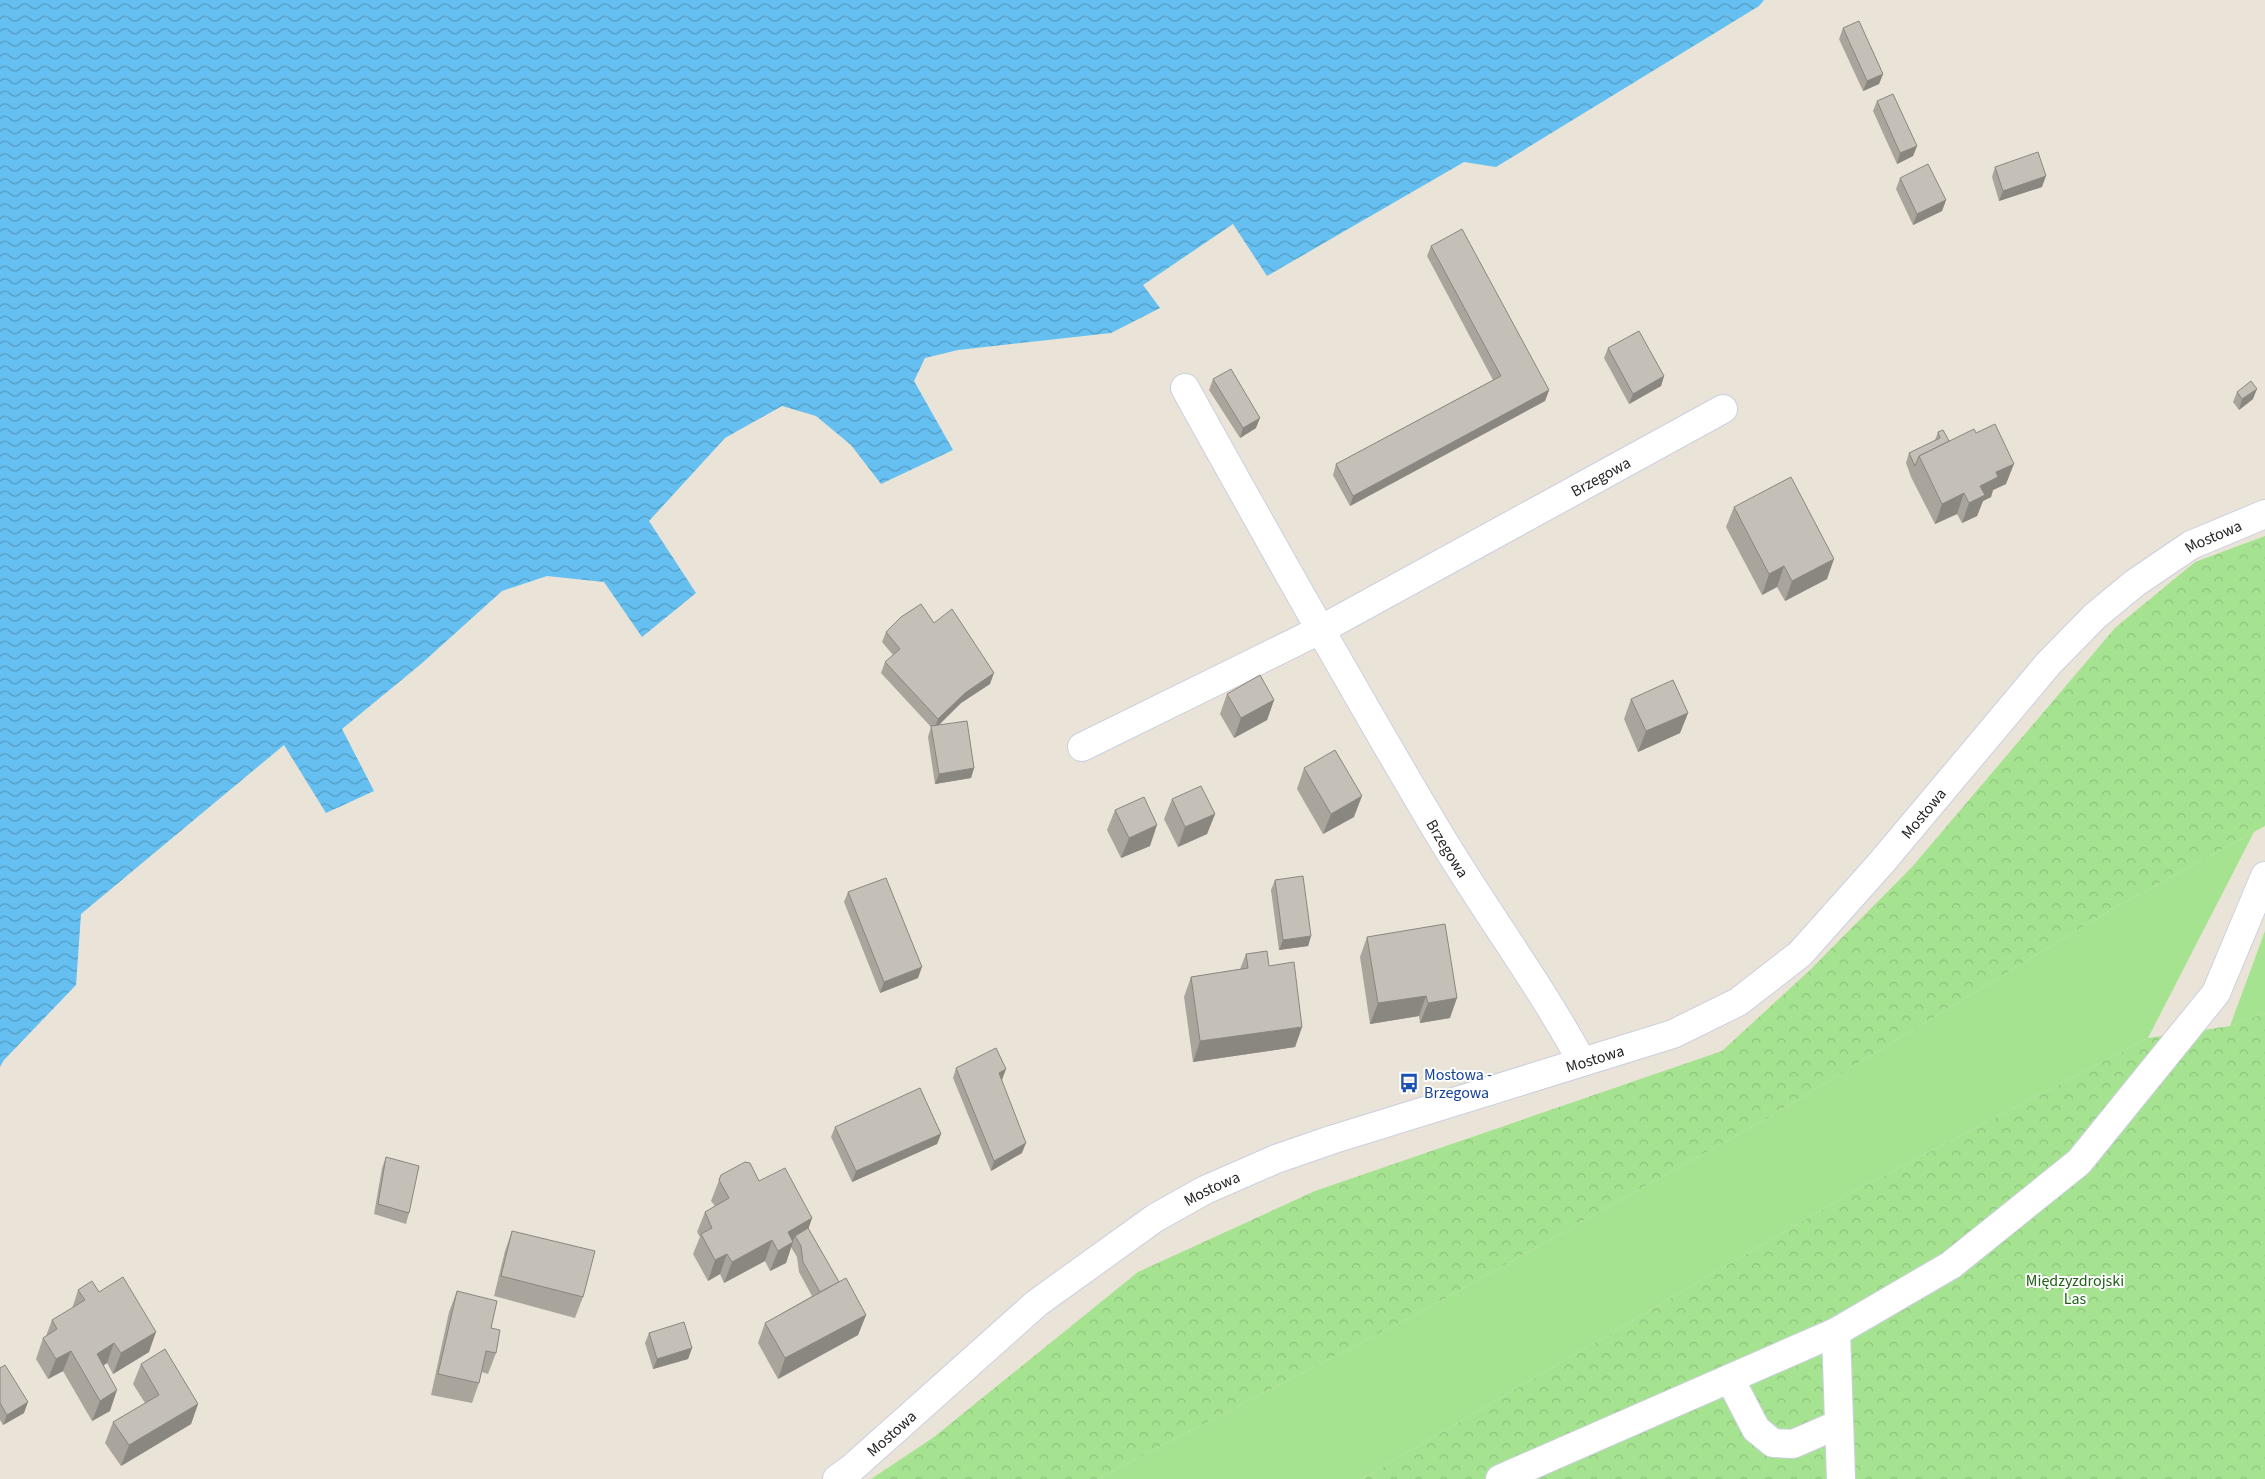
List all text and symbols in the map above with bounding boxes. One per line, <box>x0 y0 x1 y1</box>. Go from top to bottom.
street label: Brzegowa <box>1567 452 1635 502</box>
street label: Mostowa <box>2180 515 2245 558</box>
street label: Mostowa <box>1896 784 1952 844</box>
street label: Brzegowa <box>1421 815 1474 882</box>
street label: Mostowa <box>1563 1040 1627 1079</box>
place label: Mostowa - Brzegowa <box>1424 1064 1492 1104</box>
bus stop icon: Mostowa - Brzegowa <box>1398 1072 1420 1094</box>
street label: Mostowa <box>1180 1166 1243 1212</box>
park label: Międzyzdrojski Las <box>2026 1270 2124 1310</box>
street label: Mostowa <box>862 1406 921 1462</box>

